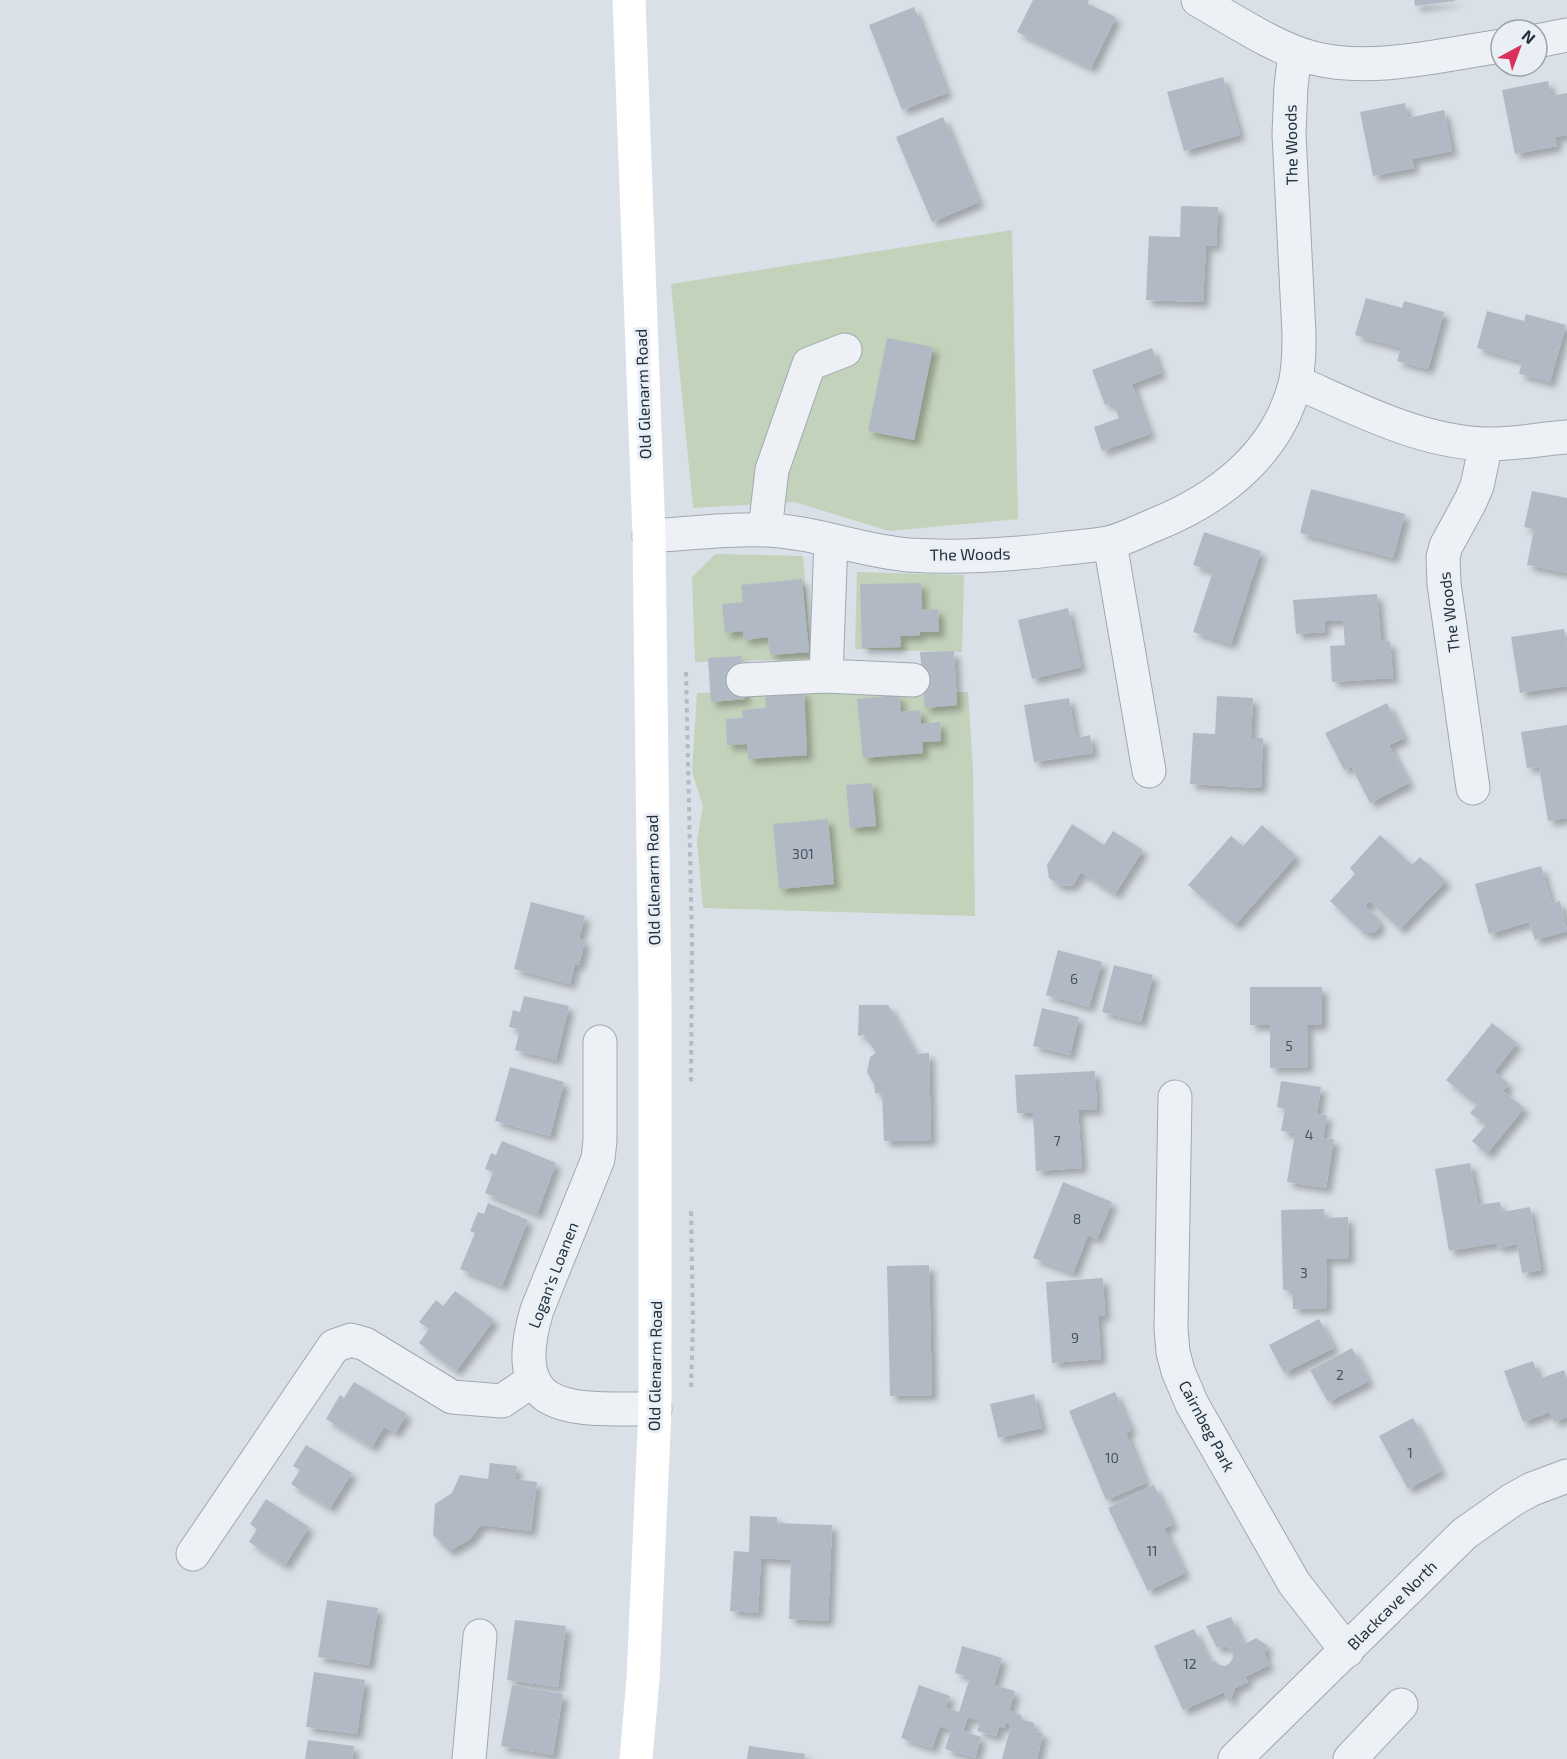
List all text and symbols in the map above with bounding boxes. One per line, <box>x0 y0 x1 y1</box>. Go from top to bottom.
north arrow <box>1489 18 1549 78</box>
text: N <box>1519 25 1540 47</box>
street label: The Woods <box>1280 104 1301 186</box>
street label: Old Glenarm Road <box>631 328 654 460</box>
street label: The Woods <box>929 543 1011 564</box>
street label: The Woods <box>1434 571 1463 653</box>
street label: Old Glenarm Road <box>642 815 663 945</box>
house number: 301 <box>792 845 814 862</box>
house number: 6 <box>1070 970 1078 987</box>
house number: 5 <box>1285 1037 1293 1054</box>
house number: 4 <box>1305 1126 1313 1143</box>
house number: 7 <box>1053 1132 1061 1149</box>
house number: 8 <box>1073 1210 1081 1227</box>
street label: Logan's Loanen <box>524 1219 582 1331</box>
house number: 3 <box>1300 1264 1308 1281</box>
street label: Old Glenarm Road <box>644 1301 665 1431</box>
house number: 9 <box>1071 1329 1079 1346</box>
house number: 2 <box>1336 1366 1344 1383</box>
street label: Cairnbeg Park <box>1175 1377 1239 1475</box>
house number: 1 <box>1407 1444 1413 1461</box>
house number: 10 <box>1105 1449 1119 1466</box>
house number: 11 <box>1146 1542 1158 1559</box>
street label: Blackcave North <box>1343 1556 1440 1653</box>
house number: 12 <box>1183 1655 1197 1672</box>

